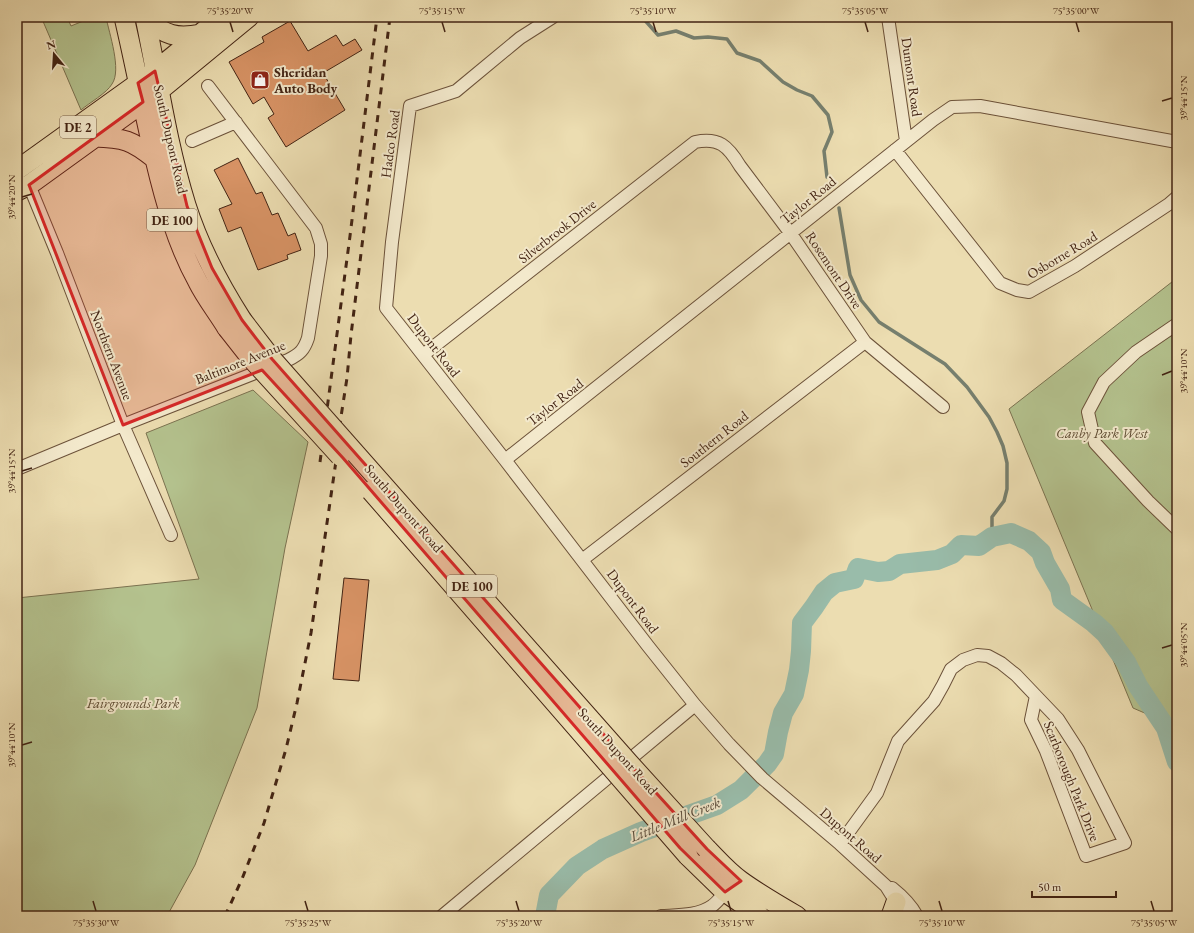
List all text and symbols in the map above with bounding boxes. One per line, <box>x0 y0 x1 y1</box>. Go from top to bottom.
text: 75°35'20"W <box>207 4 254 17</box>
text: 75°35'15"W <box>419 4 466 17</box>
text: 75°35'10"W <box>630 4 677 17</box>
text: 75°35'05"W <box>842 4 889 17</box>
text: 75°35'00"W <box>1053 4 1100 17</box>
north arrow <box>34 34 74 74</box>
text: N <box>45 36 57 53</box>
street label: Dumont Road <box>898 36 927 119</box>
place label: Sheridan Auto Body <box>273 63 338 97</box>
shop icon: Sheridan Auto Body <box>249 69 271 91</box>
text: 39°44'15"N <box>1177 75 1190 120</box>
street label: South Dupont Road <box>150 83 192 196</box>
street label: Hadco Road <box>376 108 404 179</box>
road number: DE 2 <box>60 116 96 138</box>
street label: Taylor Road <box>776 171 840 228</box>
text: 39°44'20"N <box>5 174 18 219</box>
street label: Silverbrook Drive <box>514 195 600 267</box>
road number: DE 100 <box>147 209 197 231</box>
street label: Osborne Road <box>1024 226 1101 283</box>
street label: Rosemont Drive <box>802 228 867 312</box>
street label: Northern Avenue <box>87 308 138 403</box>
street label: Dupont Road <box>404 310 465 381</box>
street label: Baltimore Avenue <box>192 335 288 388</box>
text: 39°44'10"N <box>1177 348 1190 393</box>
street label: Taylor Road <box>523 374 587 430</box>
street label: Southern Road <box>676 406 753 471</box>
park label: Canby Park West <box>1056 424 1149 442</box>
text: 39°44'15"N <box>5 448 18 493</box>
street label: South Dupont Road <box>361 460 448 557</box>
street label: Dupont Road <box>603 565 664 637</box>
road number: DE 100 <box>447 575 497 597</box>
text: 39°44'05"N <box>1177 622 1190 667</box>
park label: Fairgrounds Park <box>86 694 180 712</box>
street label: South Dupont Road <box>574 704 663 799</box>
street label: Scarborough Park Drive <box>1040 718 1105 844</box>
text: 39°44'10"N <box>5 722 18 767</box>
water label: Little Mill Creek <box>626 792 723 846</box>
street label: Dupont Road <box>816 803 886 867</box>
scale bar <box>1032 873 1116 899</box>
text: 50 m <box>1038 879 1062 895</box>
text: 75°35'30"W <box>73 916 120 929</box>
text: 75°35'25"W <box>285 916 332 929</box>
text: 75°35'20"W <box>496 916 543 929</box>
text: 75°35'15"W <box>708 916 755 929</box>
text: 75°35'10"W <box>919 916 966 929</box>
text: 75°35'05"W <box>1131 916 1178 929</box>

